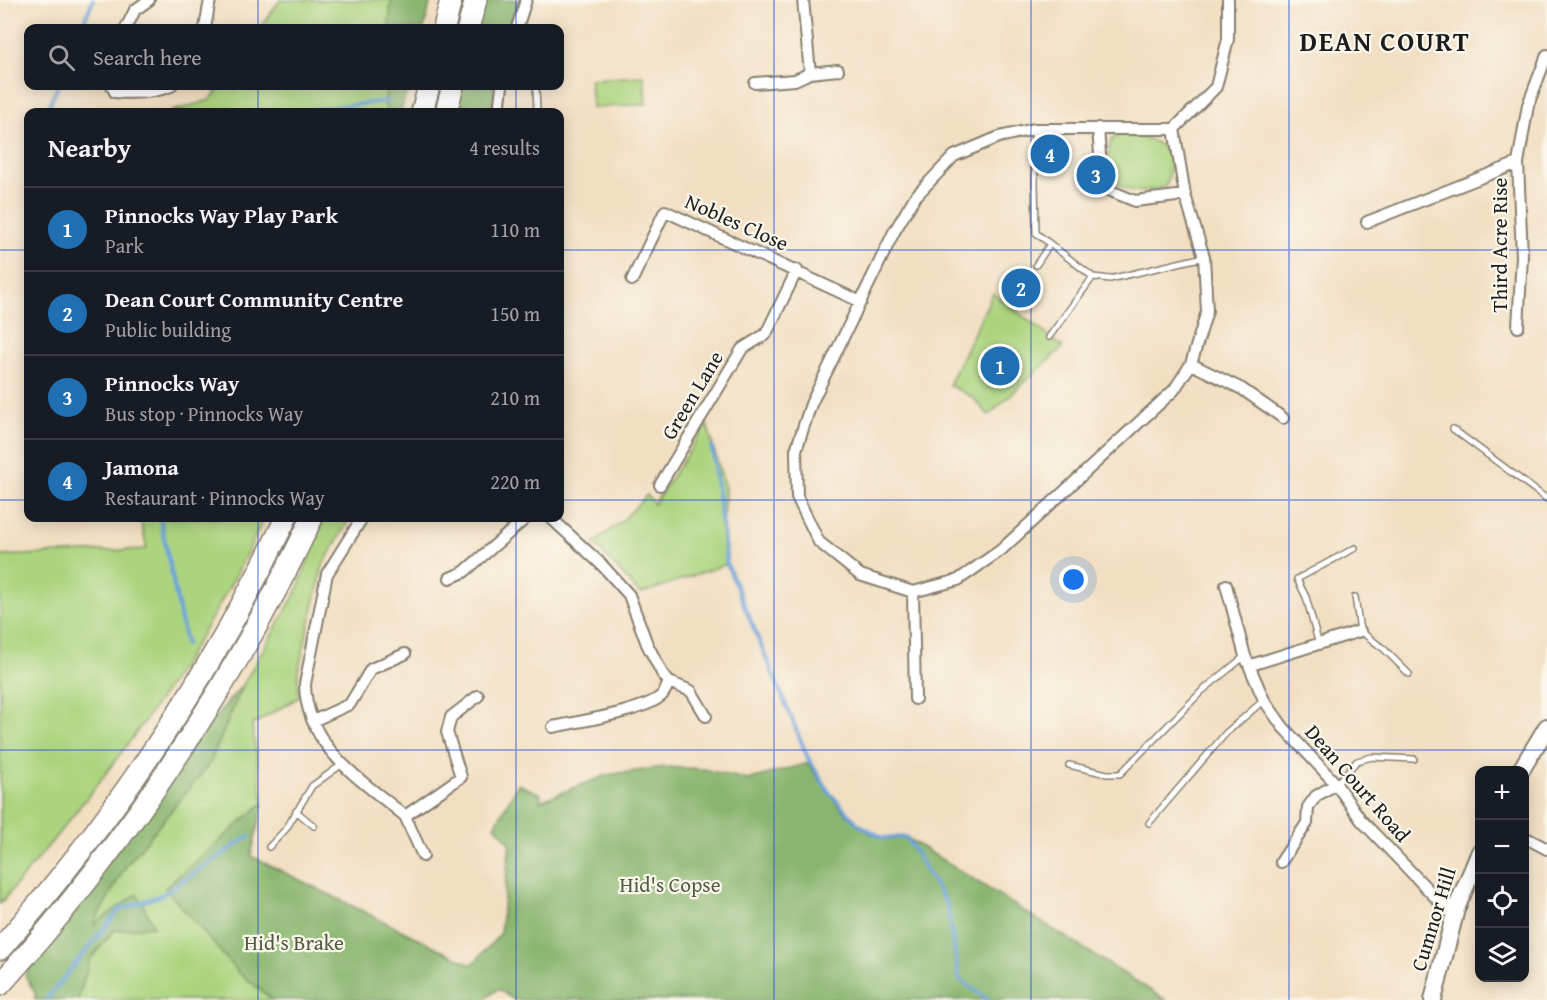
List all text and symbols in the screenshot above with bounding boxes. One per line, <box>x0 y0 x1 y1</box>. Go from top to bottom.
district label: DEAN COURT <box>1300 21 1470 61</box>
search box <box>24 24 564 90</box>
icon: search <box>45 41 78 74</box>
text: Search here <box>93 41 202 73</box>
text: Nearby <box>48 128 131 167</box>
pin: 4 <box>1030 132 1070 176</box>
text: 4 results <box>469 133 540 162</box>
pin: 3 <box>1076 152 1116 198</box>
street label: Third Acre Rise <box>1484 177 1515 312</box>
street label: Nobles Close <box>680 185 794 259</box>
text: Pinnocks Way Play Park <box>105 199 338 231</box>
text: 1 <box>62 215 73 244</box>
text: 110 m <box>490 215 540 244</box>
text: Park <box>105 231 144 260</box>
pin: 2 <box>1002 266 1040 310</box>
text: Dean Court Community Centre <box>105 283 403 315</box>
text: 2 <box>62 299 73 328</box>
text: 150 m <box>490 299 540 328</box>
text: Public building <box>105 315 231 344</box>
pin: 1 <box>980 344 1020 388</box>
street label: Green Lane <box>653 345 731 445</box>
text: Pinnocks Way <box>105 367 239 399</box>
text: 3 <box>62 383 73 412</box>
text: 210 m <box>490 383 540 412</box>
text: Bus stop · Pinnocks Way <box>105 399 303 428</box>
text: Jamona <box>105 451 179 483</box>
text: 4 <box>62 467 73 496</box>
text: 220 m <box>490 467 540 496</box>
text: Restaurant · Pinnocks Way <box>105 483 325 512</box>
your location <box>1059 565 1088 594</box>
street label: Dean Court Road <box>1298 717 1418 849</box>
map controls <box>1475 766 1529 982</box>
button: + <box>1475 766 1529 820</box>
button: − <box>1475 820 1529 874</box>
street label: Cumnor Hill <box>1402 863 1464 975</box>
park label: Hid's Copse <box>619 869 721 900</box>
button: locate <box>1475 874 1529 928</box>
park label: Hid's Brake <box>244 927 344 958</box>
button: layers <box>1475 928 1529 982</box>

